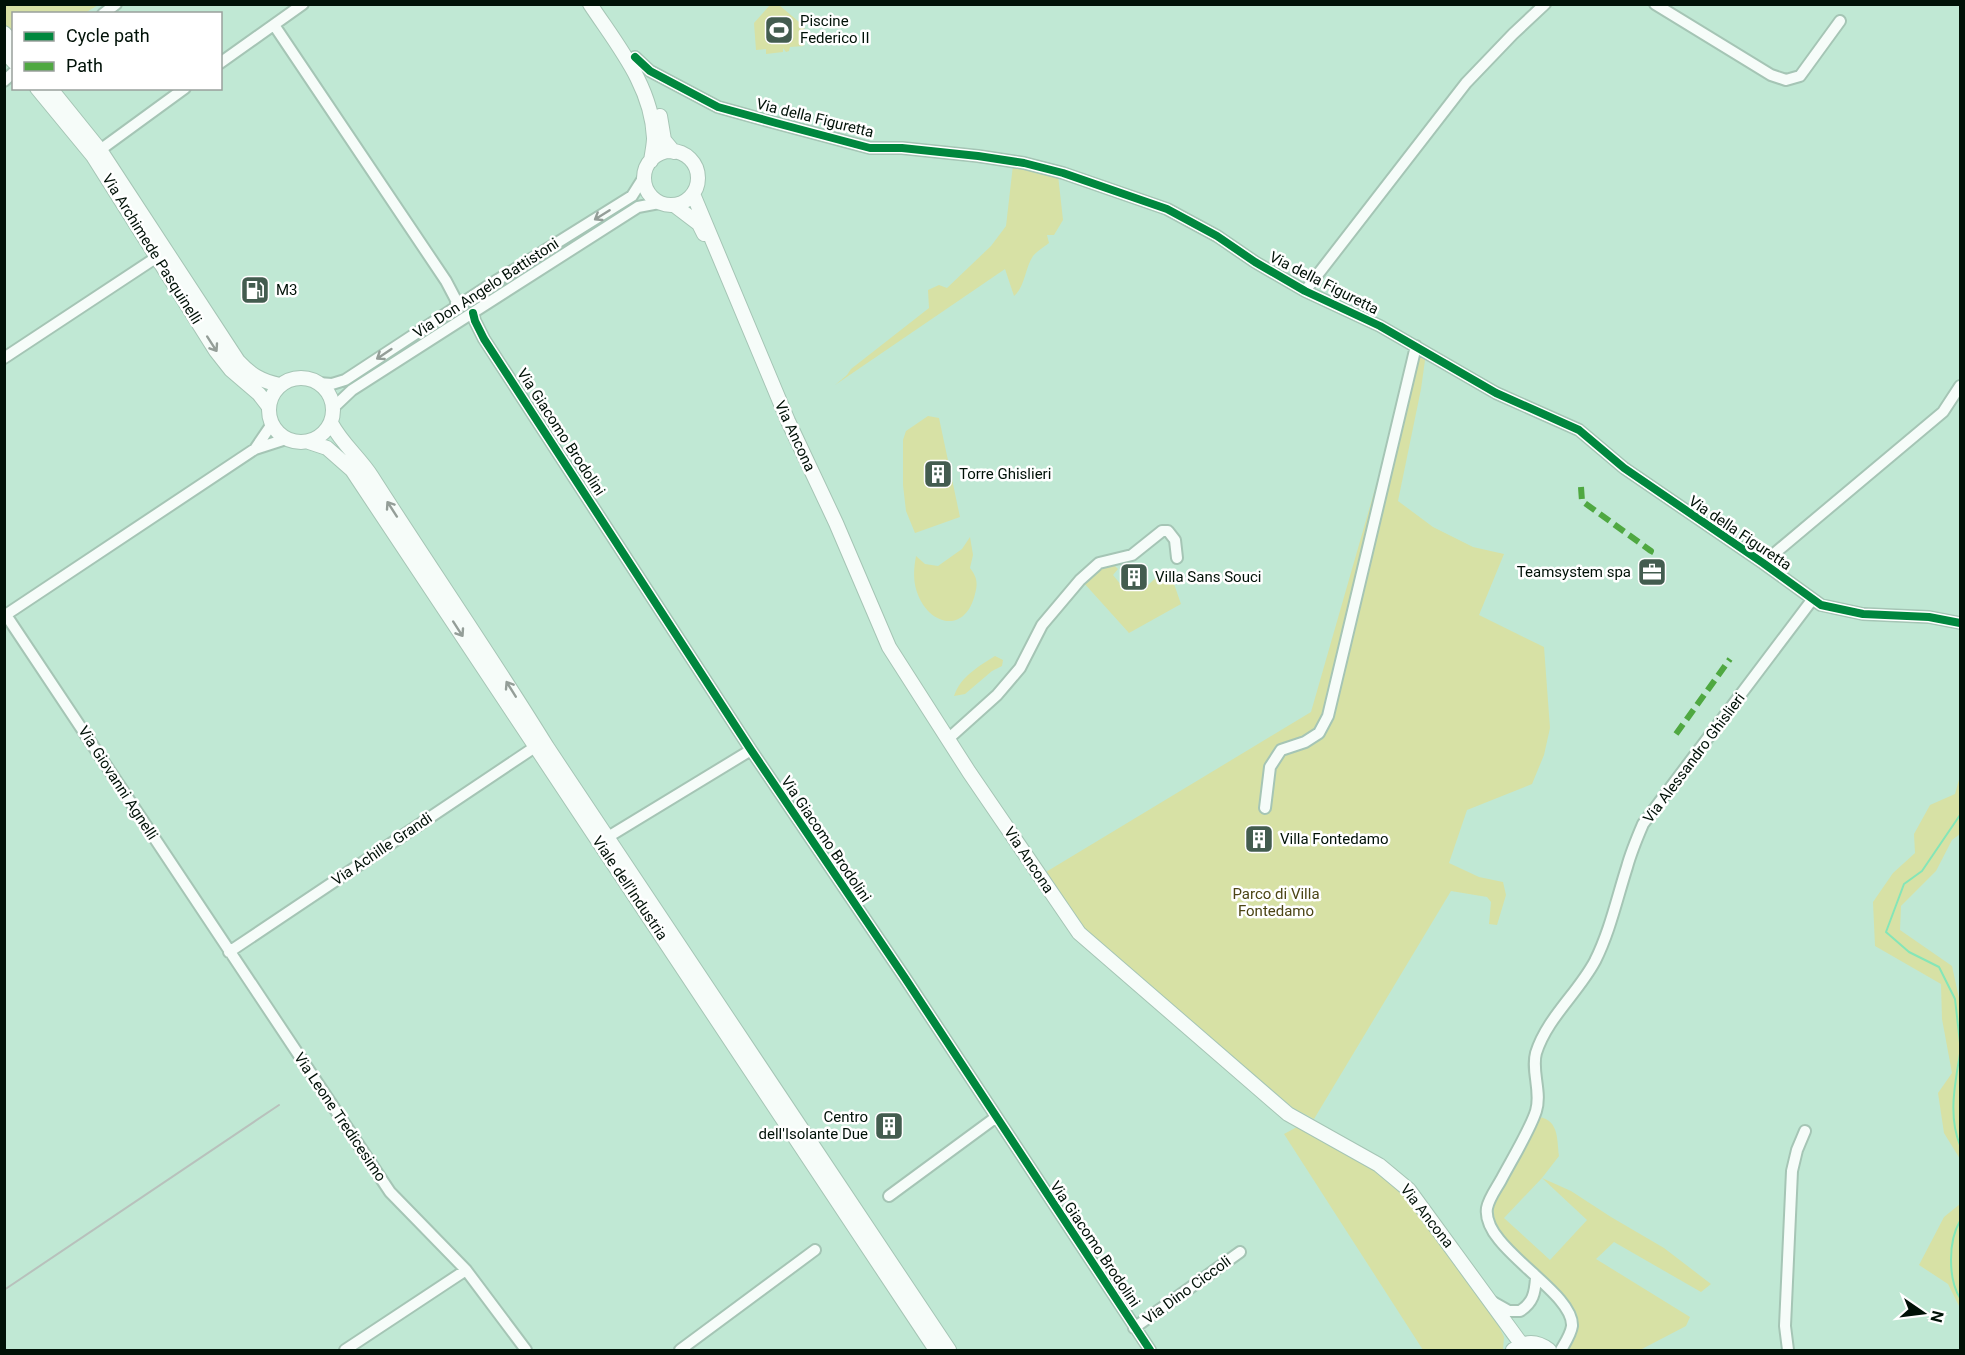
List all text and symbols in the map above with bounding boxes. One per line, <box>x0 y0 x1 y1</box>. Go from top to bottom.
legend <box>12 12 222 90</box>
place label: Piscine Federico II <box>800 12 870 47</box>
sports icon: Piscine Federico II <box>763 14 795 46</box>
text: Cycle path <box>66 25 150 46</box>
text: Path <box>66 55 103 76</box>
street label: Via della Figuretta <box>755 95 875 141</box>
street label: Via Archimede Pasquinelli <box>98 171 206 327</box>
one-way arrow <box>593 209 610 222</box>
street label: Via Don Angelo Battistoni <box>410 234 562 342</box>
street label: Via della Figuretta <box>1266 248 1382 318</box>
fuel station icon: M3 <box>239 274 271 306</box>
place label: M3 <box>276 281 298 299</box>
one-way arrow <box>206 336 218 352</box>
one-way arrow <box>376 348 393 360</box>
street label: Via Giacomo Brodolini <box>513 365 609 499</box>
street label: Via Ancona <box>771 398 819 474</box>
building icon: Torre Ghislieri <box>922 458 954 490</box>
place label: Torre Ghislieri <box>959 465 1051 483</box>
street label: Via della Figuretta <box>1685 492 1795 574</box>
one-way arrow <box>386 501 398 518</box>
office icon: Teamsystem spa <box>1636 556 1668 588</box>
building icon: Villa Sans Souci <box>1118 561 1150 593</box>
place label: Teamsystem spa <box>1517 563 1631 581</box>
place label: Villa Sans Souci <box>1155 568 1261 586</box>
one-way arrow <box>452 620 464 637</box>
one-way arrow <box>504 681 516 698</box>
street label: Via Alessandro Ghislieri <box>1639 690 1749 826</box>
street label: Via Giovanni Agnelli <box>74 723 162 843</box>
street label: Via Giacomo Brodolini <box>777 773 875 905</box>
street label: Via Achille Grandi <box>328 809 436 889</box>
street label: Via Ancona <box>1000 823 1058 897</box>
building icon: Villa Fontedamo <box>1243 823 1275 855</box>
place label: Villa Fontedamo <box>1280 830 1389 848</box>
street label: Viale dell'Industria <box>589 833 671 943</box>
park label: Parco di Villa Fontedamo <box>1232 885 1320 920</box>
street label: Via Leone Tredicesimo <box>290 1049 390 1185</box>
place label: Centro dell'Isolante Due <box>759 1108 868 1143</box>
building icon: Centro dell'Isolante Due <box>873 1110 905 1142</box>
street label: Via Giacomo Brodolini <box>1046 1178 1144 1310</box>
street label: Via Ancona <box>1397 1181 1457 1251</box>
street label: Via Dino Ciccoli <box>1140 1252 1234 1328</box>
north arrow <box>1893 1283 1953 1343</box>
text: N <box>1926 1309 1948 1324</box>

